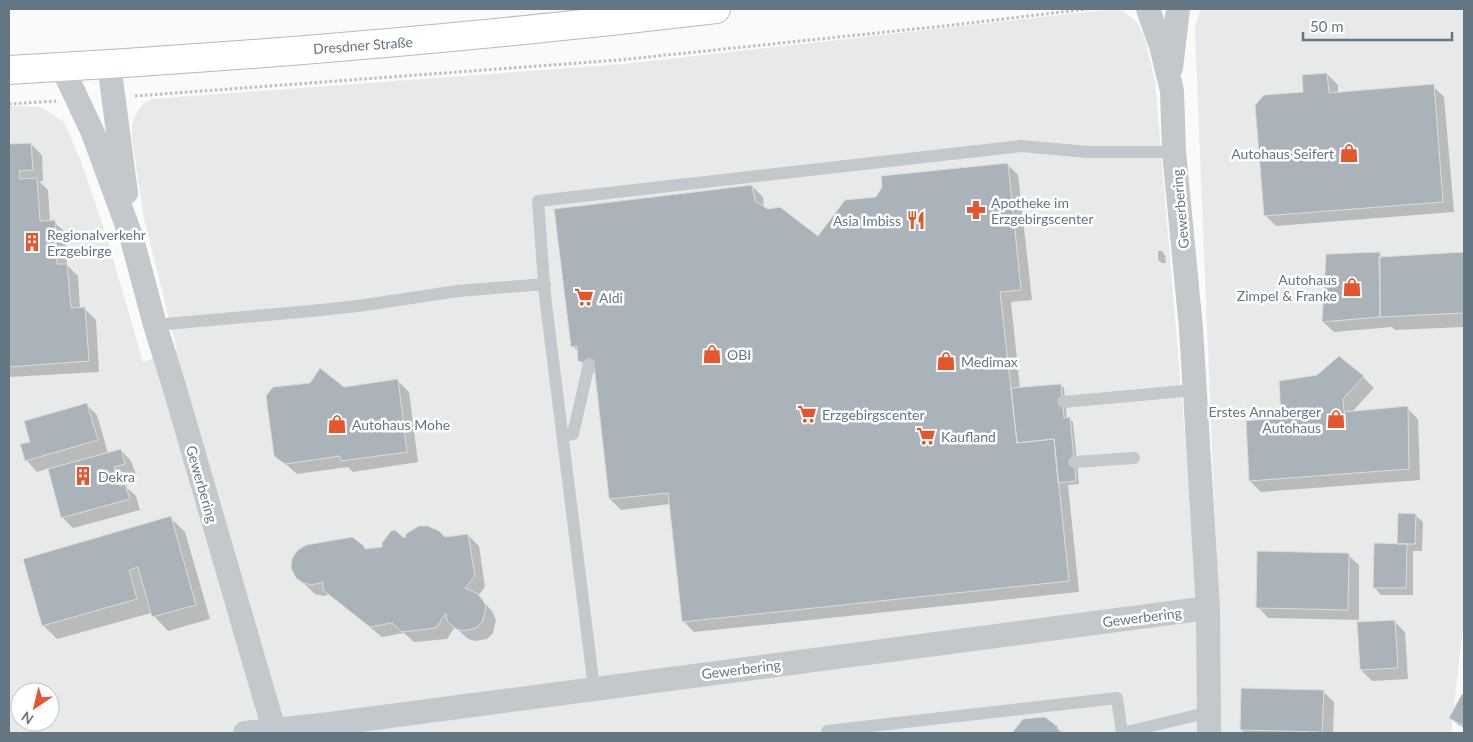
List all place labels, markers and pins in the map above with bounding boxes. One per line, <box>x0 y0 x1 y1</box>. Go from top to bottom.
shop icon: Autohaus Seifert <box>1338 142 1360 164</box>
place label: Autohaus Seifert <box>1231 145 1334 162</box>
place label: Apotheke im Erzgebirgscenter <box>991 194 1094 227</box>
pharmacy icon: Apotheke im Erzgebirgscenter <box>965 199 987 221</box>
restaurant icon: Asia Imbiss <box>905 209 927 231</box>
place label: Asia Imbiss <box>833 212 901 229</box>
place label: Regionalverkehr Erzgebirge <box>47 226 146 259</box>
building icon: Regionalverkehr Erzgebirge <box>21 231 43 253</box>
place label: Autohaus Zimpel & Franke <box>1237 271 1337 304</box>
shop icon: Autohaus Zimpel & Franke <box>1341 276 1363 298</box>
supermarket icon: Aldi <box>573 286 595 308</box>
place label: Aldi <box>599 289 623 306</box>
shop icon: OBI <box>701 343 723 365</box>
place label: OBI <box>727 346 751 363</box>
shop icon: Medimax <box>935 350 957 372</box>
place label: Medimax <box>961 353 1018 370</box>
supermarket icon: Erzgebirgscenter <box>796 403 818 425</box>
place label: Erstes Annaberger Autohaus <box>1209 403 1321 436</box>
place label: Erzgebirgscenter <box>822 406 925 423</box>
shop icon: Erstes Annaberger Autohaus <box>1325 408 1347 430</box>
shop icon: Autohaus Mohe <box>326 413 348 435</box>
place label: Autohaus Mohe <box>352 416 450 433</box>
supermarket icon: Kaufland <box>915 425 937 447</box>
place label: Kaufland <box>941 428 996 445</box>
building icon: Dekra <box>72 465 94 487</box>
place label: Dekra <box>98 468 135 485</box>

